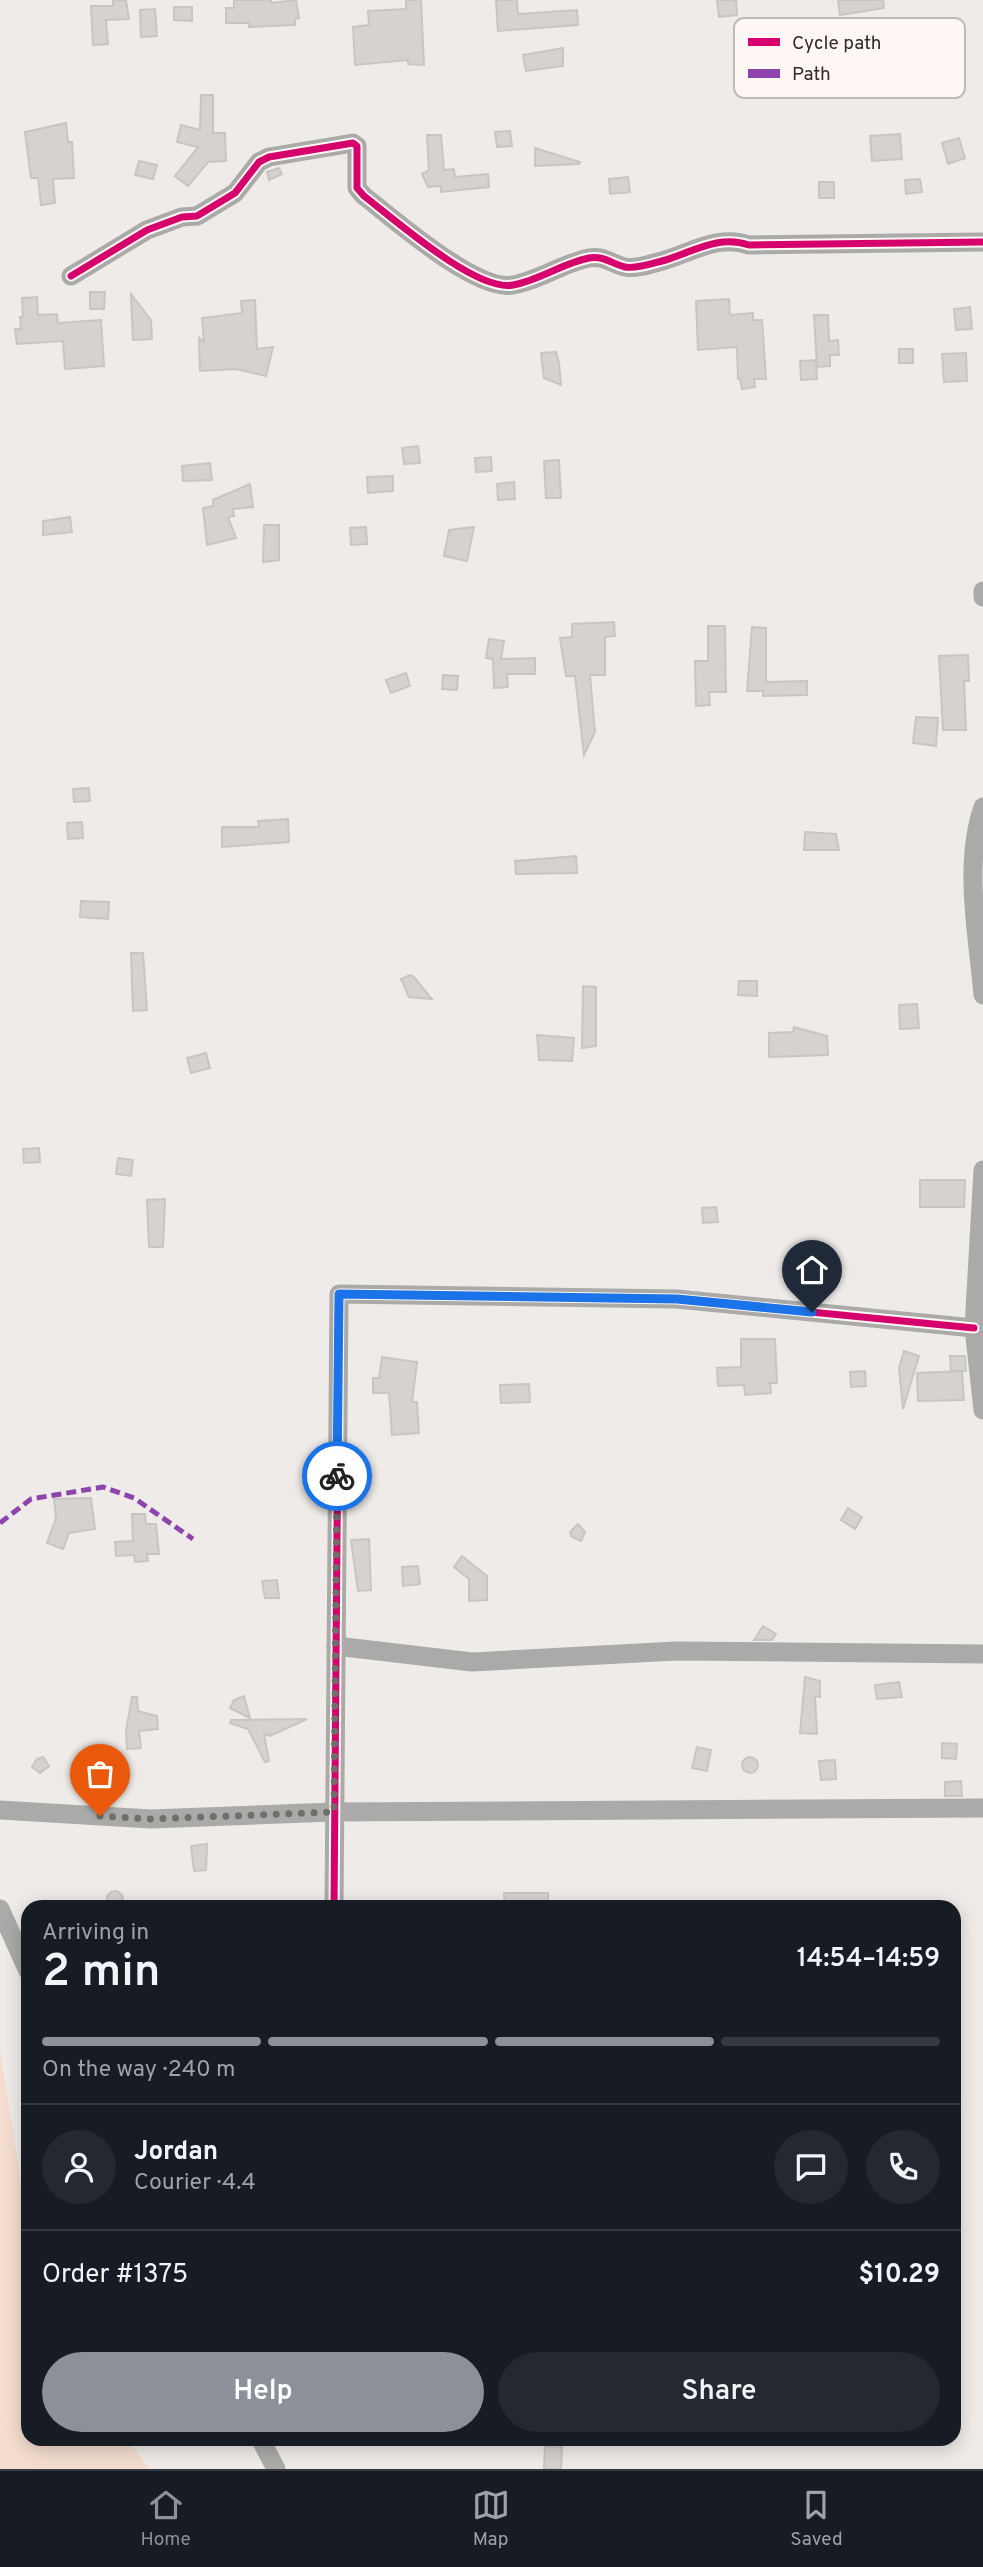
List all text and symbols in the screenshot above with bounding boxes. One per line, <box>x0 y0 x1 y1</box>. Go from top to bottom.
legend <box>734 18 965 98</box>
text: Cycle path <box>792 32 881 56</box>
text: Path <box>792 63 831 87</box>
pin <box>782 1240 842 1312</box>
icon: home <box>793 1251 831 1289</box>
courier <box>302 1441 372 1511</box>
icon: bike <box>318 1457 356 1495</box>
pin <box>70 1744 130 1816</box>
icon: bag <box>81 1755 119 1793</box>
text: Arriving in <box>42 1919 149 1948</box>
text: 14:54–14:59 <box>797 1943 940 1976</box>
text: 2 min <box>42 1944 161 2003</box>
text: On the way · 240 m <box>42 2056 236 2085</box>
button: person <box>42 2130 116 2204</box>
button: chat <box>774 2130 848 2204</box>
button: phone <box>866 2130 940 2204</box>
text: Jordan <box>134 2136 218 2169</box>
text: Courier · 4.4 <box>134 2169 256 2198</box>
text: Order #1375 <box>42 2259 188 2292</box>
text: $10.29 <box>859 2259 940 2292</box>
button: Help <box>42 2352 484 2432</box>
button: Share <box>498 2352 940 2432</box>
tab: Home <box>140 2486 191 2552</box>
tab: Map <box>472 2486 510 2552</box>
tab: Saved <box>790 2486 843 2552</box>

